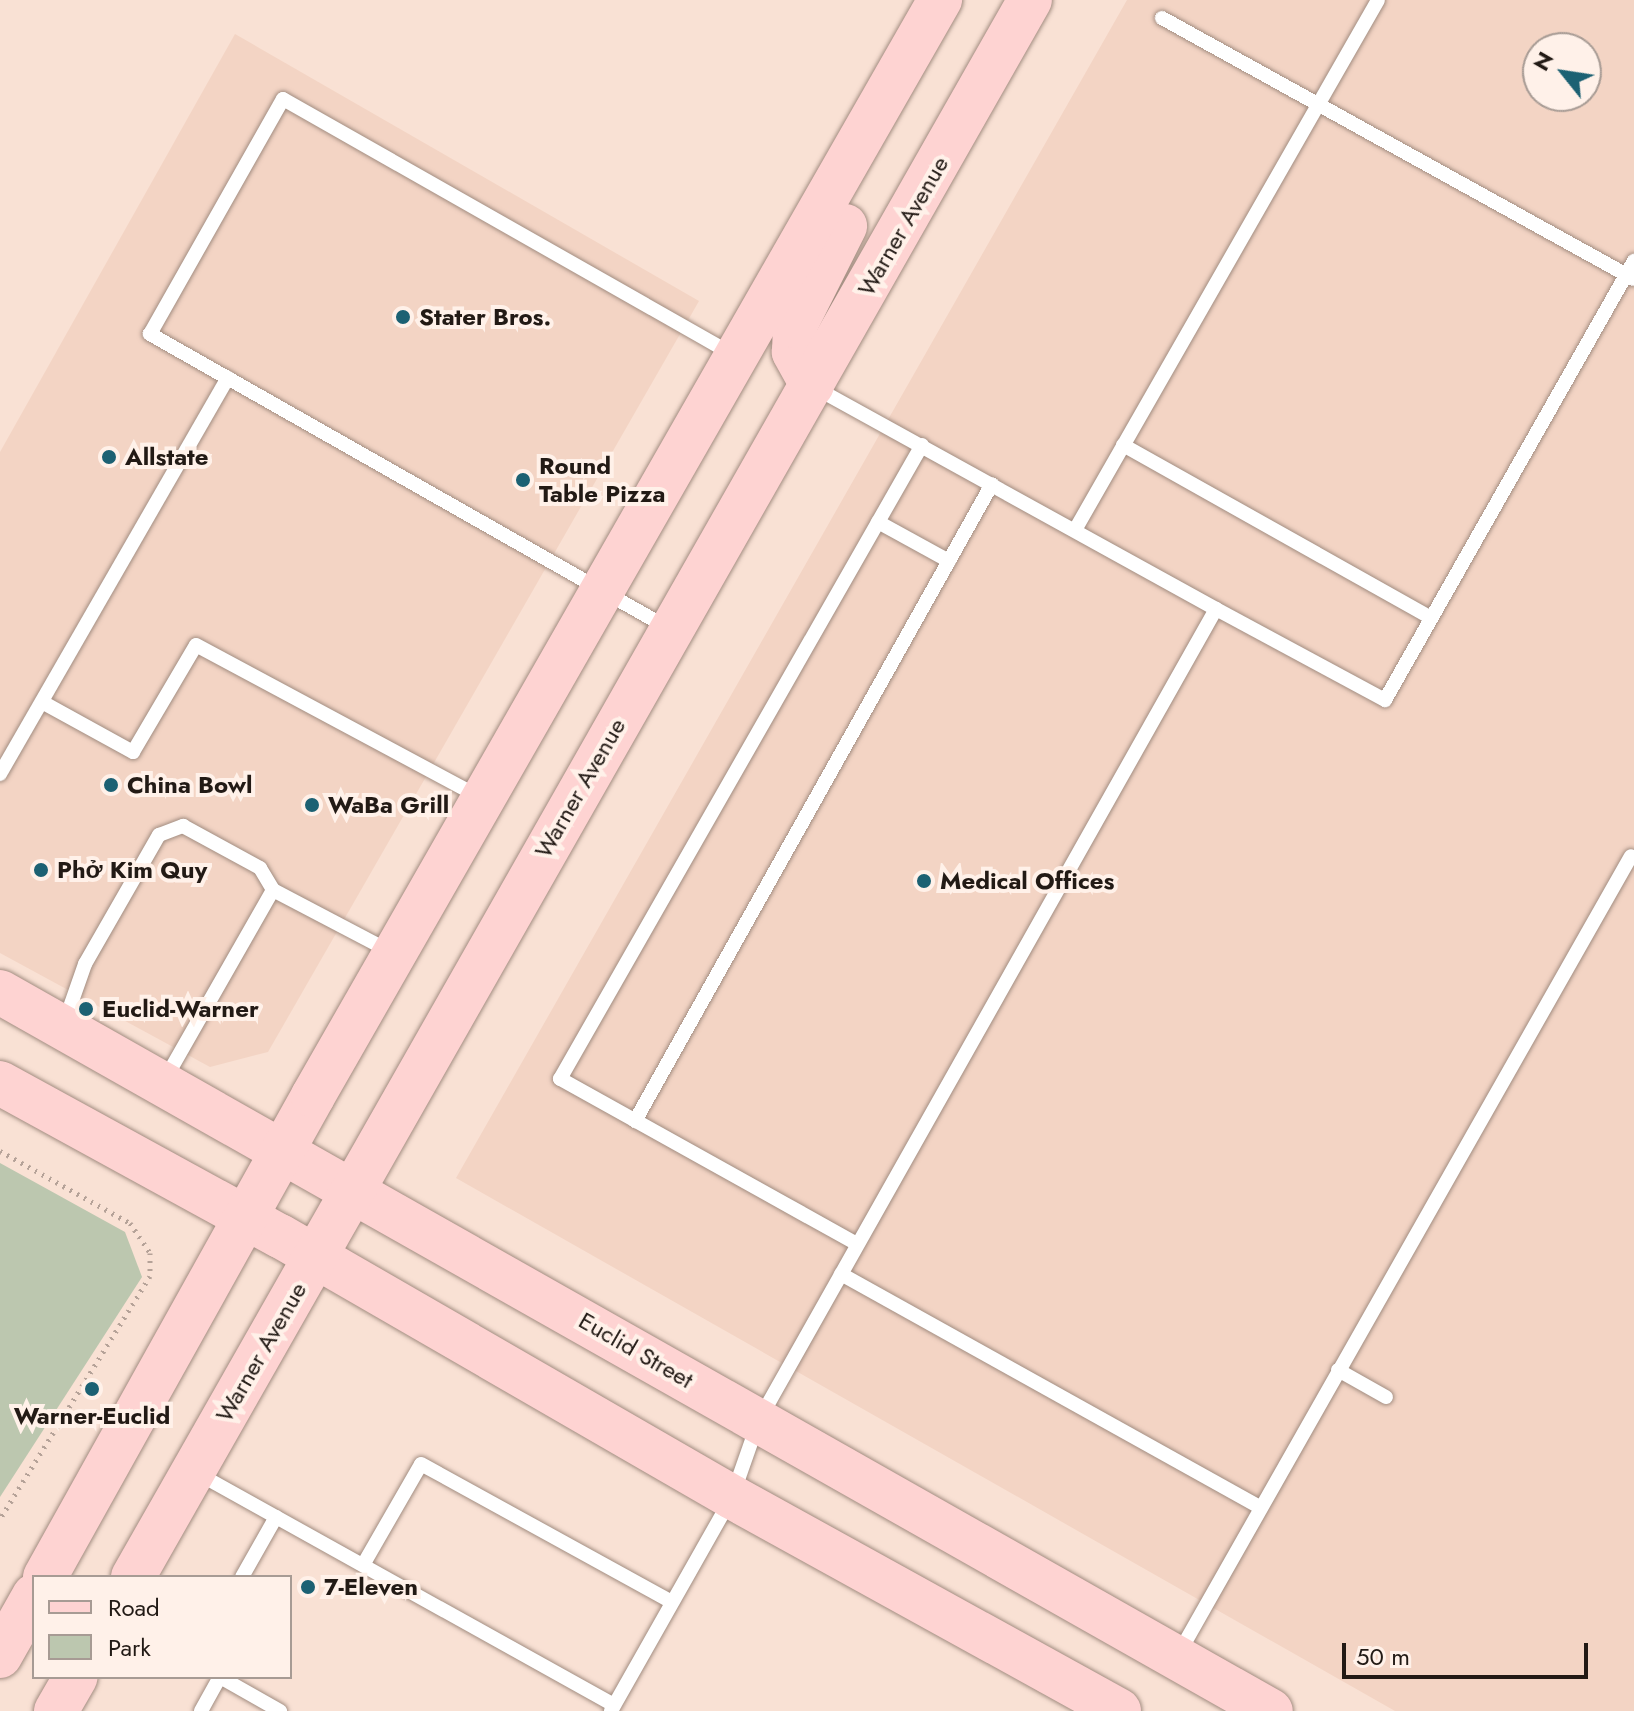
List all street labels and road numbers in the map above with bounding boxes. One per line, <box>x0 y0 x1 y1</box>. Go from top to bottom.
street label: Warner Avenue <box>851 151 955 301</box>
street label: Warner Avenue <box>528 713 632 863</box>
street label: Warner Avenue <box>209 1277 313 1427</box>
street label: Euclid Street <box>574 1306 698 1394</box>

